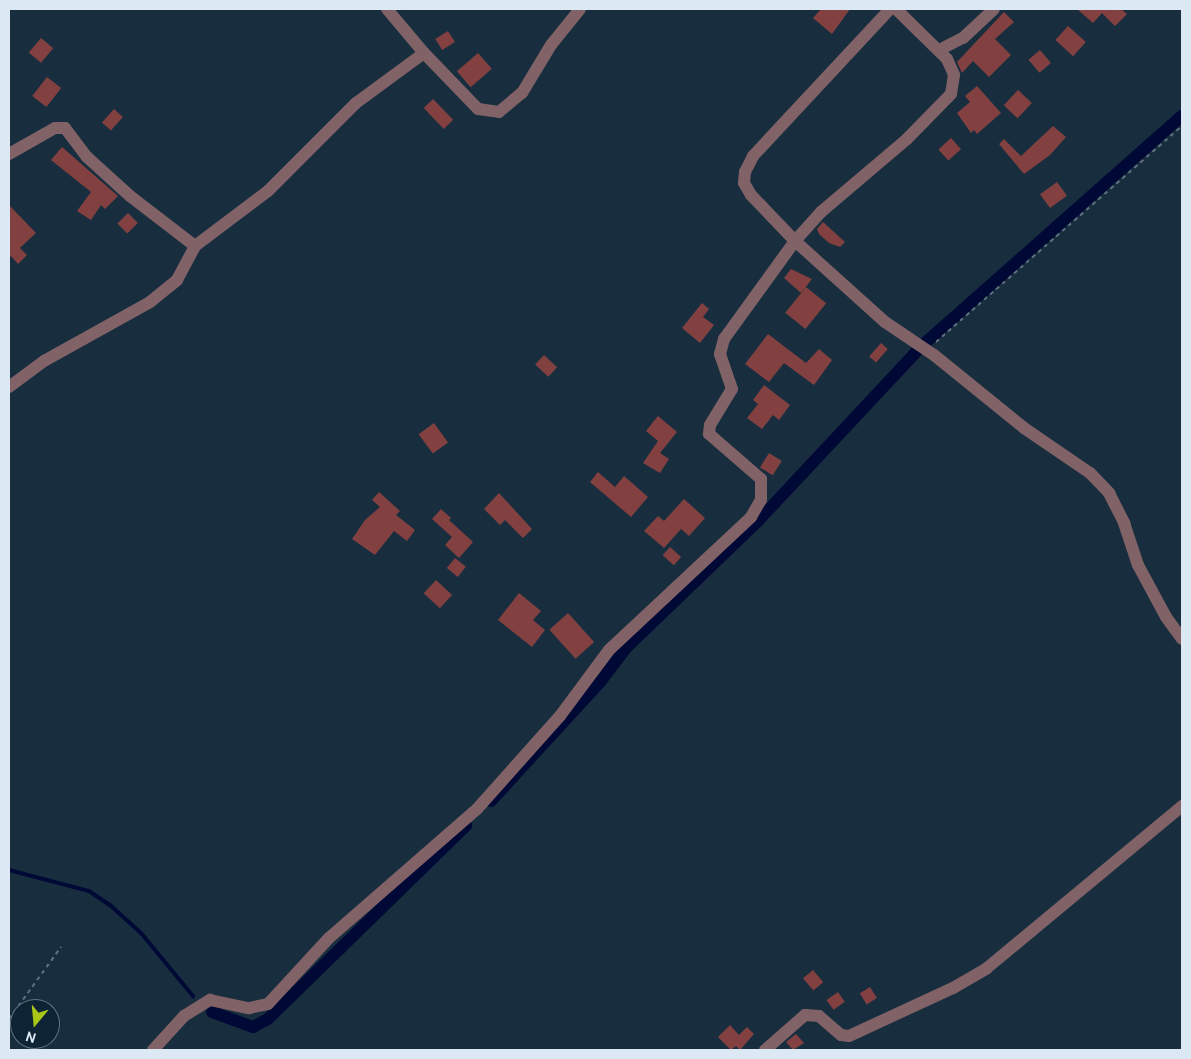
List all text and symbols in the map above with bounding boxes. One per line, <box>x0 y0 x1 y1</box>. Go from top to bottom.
north arrow <box>10 999 60 1049</box>
text: N <box>24 1027 38 1047</box>

